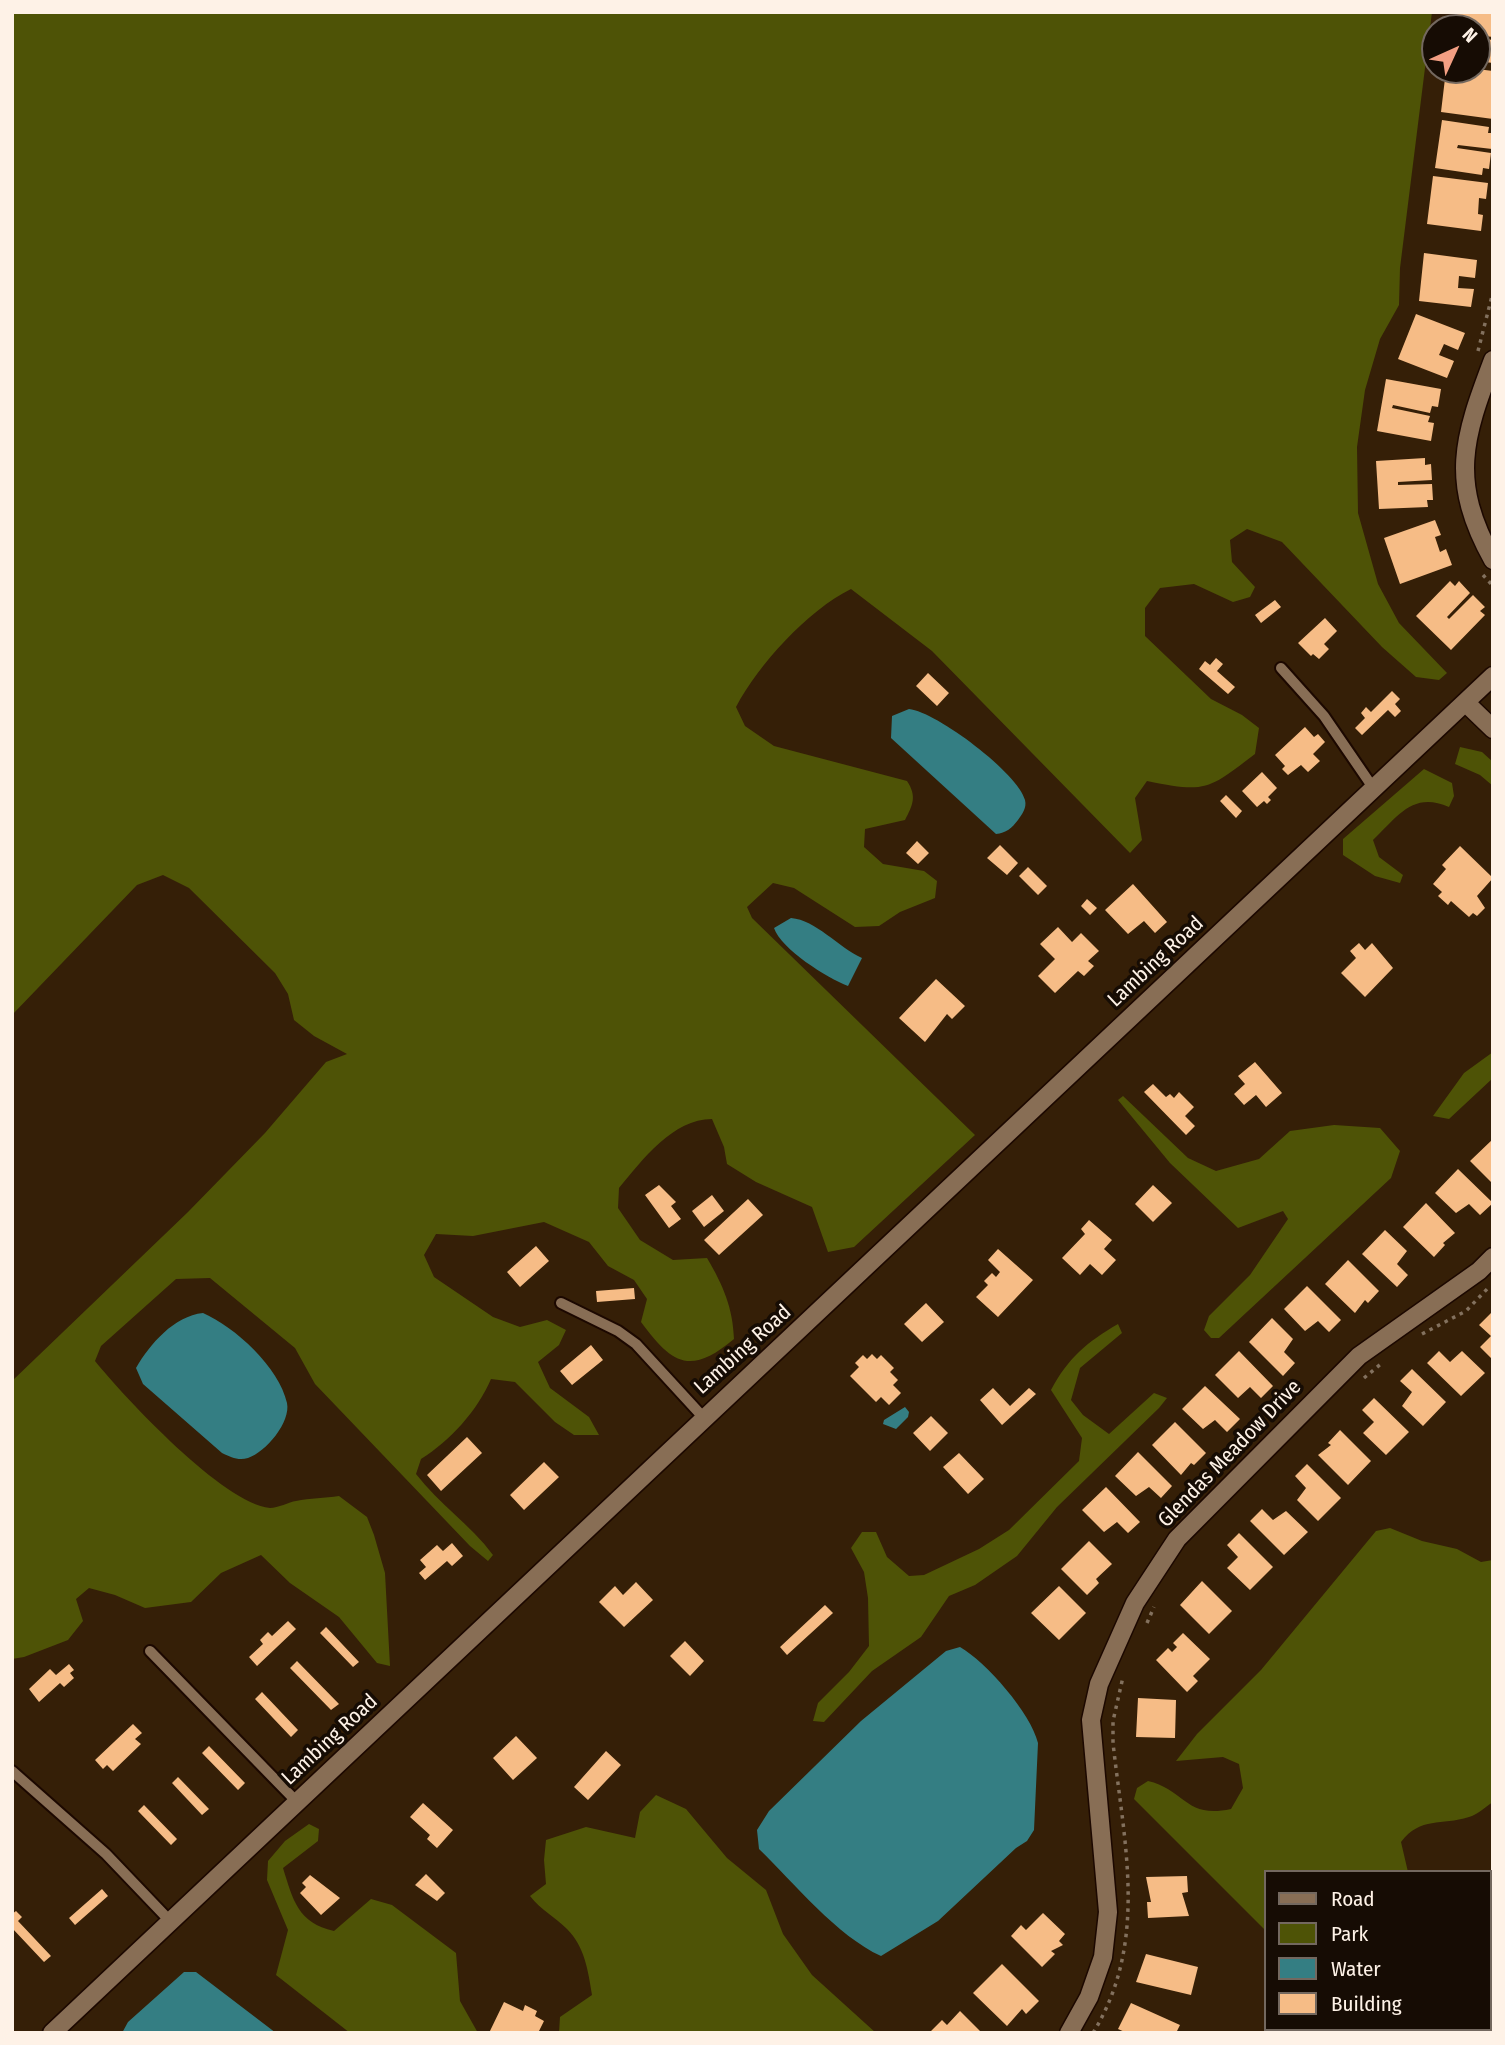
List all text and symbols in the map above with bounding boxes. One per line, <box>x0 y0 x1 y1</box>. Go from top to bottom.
north arrow <box>1421 14 1491 84</box>
text: N <box>1458 23 1482 47</box>
street label: Lambing Road <box>1103 911 1209 1013</box>
street label: Lambing Road <box>689 1300 797 1400</box>
street label: Glendas Meadow Drive <box>1153 1375 1307 1533</box>
street label: Lambing Road <box>277 1689 383 1791</box>
legend <box>1264 1870 1491 2031</box>
text: Road <box>1331 1886 1375 1912</box>
text: Park <box>1331 1921 1368 1947</box>
text: Water <box>1331 1956 1381 1982</box>
text: Building <box>1331 1991 1402 2017</box>

